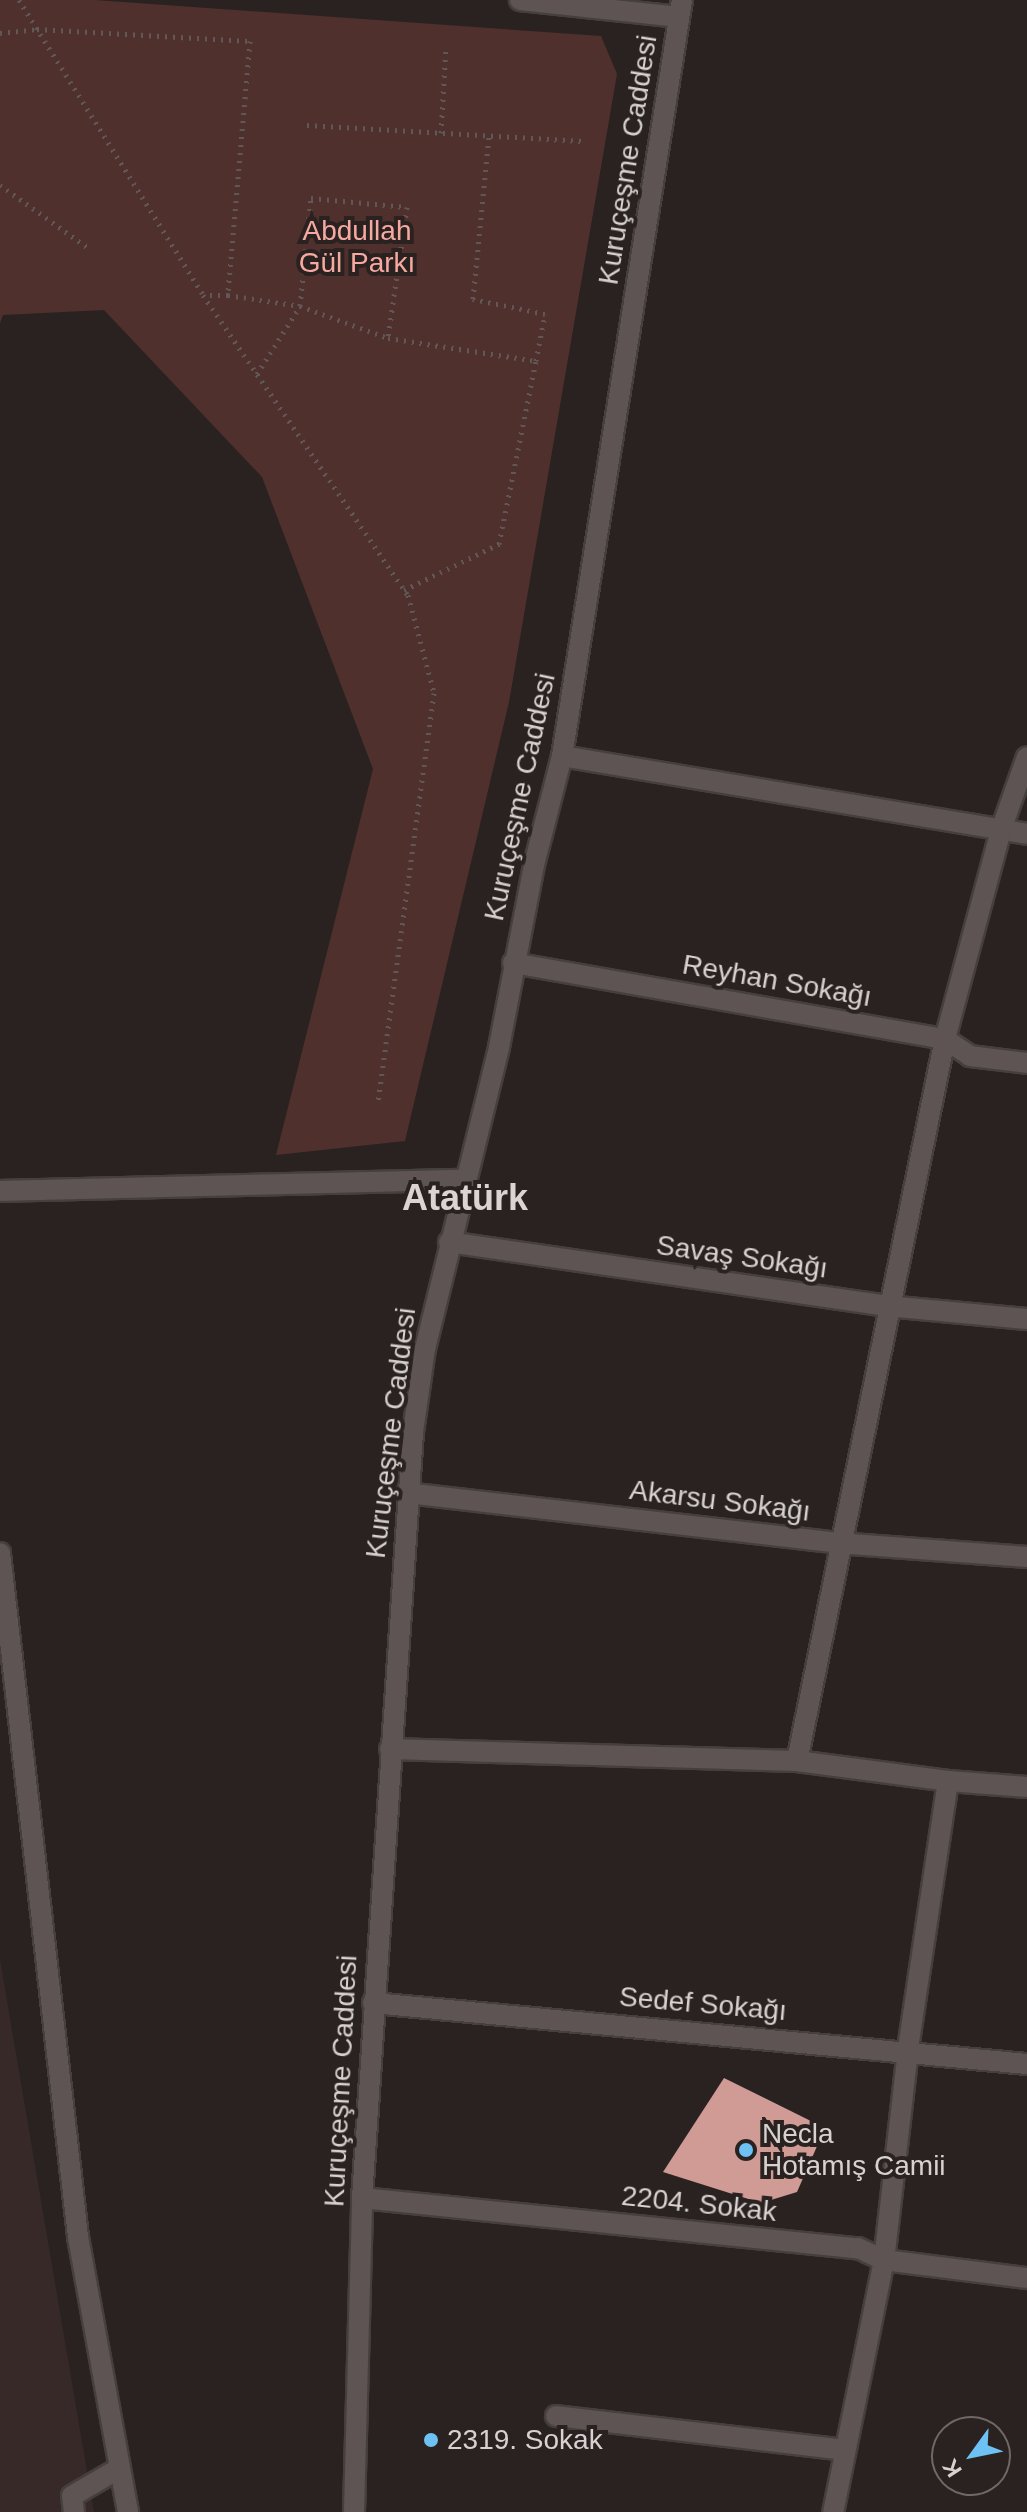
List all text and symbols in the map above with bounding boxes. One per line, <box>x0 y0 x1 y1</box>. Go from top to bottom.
street label: Kuruçeşme Caddesi <box>592 33 664 287</box>
park label: Abdullah Gül Parkı <box>299 214 415 280</box>
street label: Kuruçeşme Caddesi <box>477 670 563 924</box>
street label: Reyhan Sokağı <box>680 948 874 1014</box>
district label: Atatürk <box>402 1176 528 1220</box>
street label: Savaş Sokağı <box>654 1228 830 1286</box>
street label: Kuruçeşme Caddesi <box>359 1306 423 1560</box>
street label: Akarsu Sokağı <box>628 1473 812 1529</box>
street label: Kuruçeşme Caddesi <box>318 1954 364 2208</box>
street label: Sedef Sokağı <box>618 1980 788 2028</box>
place label: Necla Hotamış Camii <box>762 2117 946 2183</box>
marker: Necla Hotamış Camii <box>737 2141 755 2159</box>
street label: 2204. Sokak <box>620 2179 778 2229</box>
north arrow <box>931 2416 1011 2496</box>
place label: 2319. Sokak <box>447 2423 603 2457</box>
marker: 2319. Sokak <box>422 2431 440 2449</box>
text: K <box>937 2455 967 2482</box>

